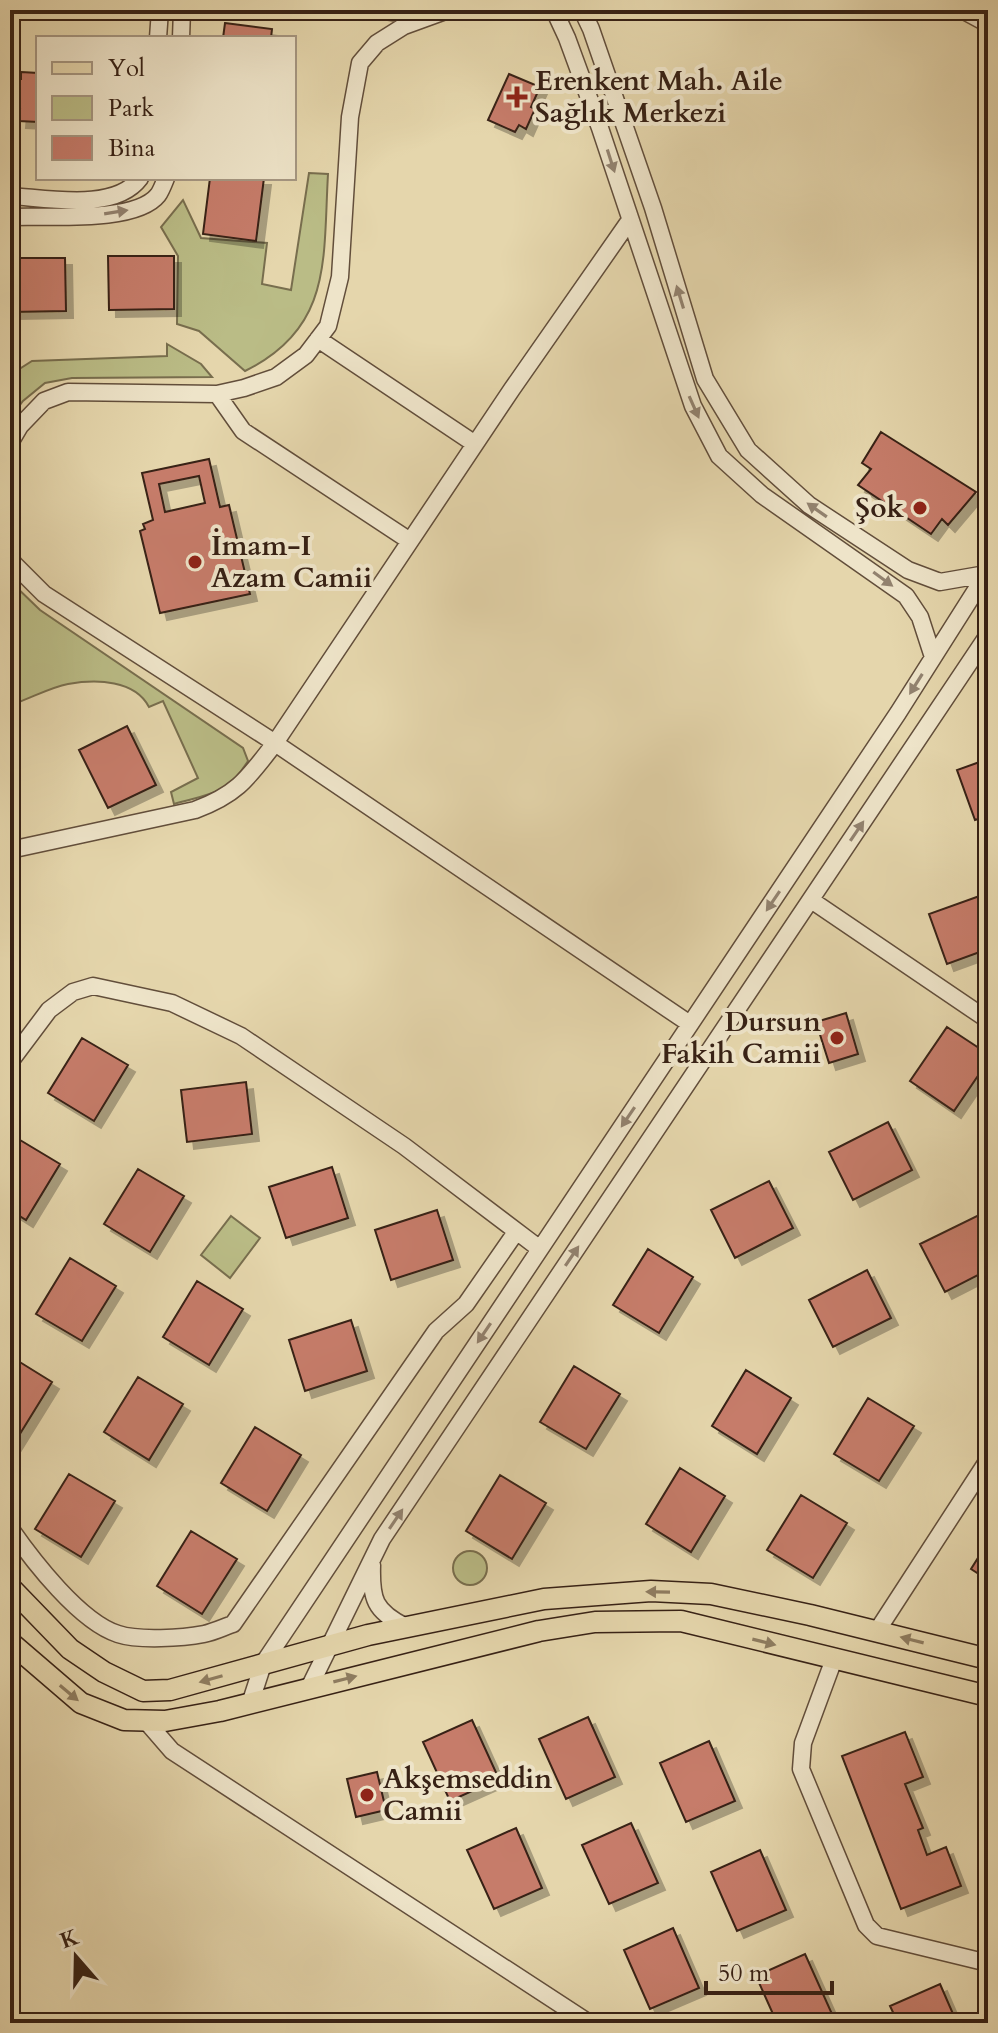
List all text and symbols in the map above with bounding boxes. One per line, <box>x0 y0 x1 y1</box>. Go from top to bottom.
legend <box>36 36 296 180</box>
text: Yol <box>108 52 145 85</box>
place label: Erenkent Mah. Aile Sağlık Merkezi <box>535 62 783 132</box>
marker: Erenkent Mah. Aile Sağlık Merkezi <box>506 86 528 108</box>
text: Park <box>108 92 154 125</box>
text: Bina <box>108 132 156 165</box>
one-way arrow <box>605 150 617 174</box>
one-way arrow <box>103 205 128 218</box>
one-way arrow <box>673 285 686 309</box>
one-way arrow <box>688 396 701 419</box>
place label: Şok <box>855 489 905 527</box>
marker: Şok <box>911 499 929 517</box>
one-way arrow <box>807 503 828 518</box>
place label: İmam-I Azam Camii <box>211 527 372 597</box>
marker: İmam-I Azam Camii <box>186 553 204 571</box>
one-way arrow <box>872 571 894 587</box>
one-way arrow <box>910 673 924 695</box>
one-way arrow <box>849 820 863 842</box>
one-way arrow <box>765 890 780 911</box>
place label: Dursun Fakih Camii <box>661 1003 821 1073</box>
marker: Dursun Fakih Camii <box>828 1029 846 1047</box>
one-way arrow <box>621 1106 636 1128</box>
one-way arrow <box>564 1246 579 1267</box>
one-way arrow <box>477 1322 491 1344</box>
one-way arrow <box>388 1508 403 1530</box>
one-way arrow <box>645 1586 670 1598</box>
one-way arrow <box>900 1633 925 1646</box>
one-way arrow <box>752 1636 777 1648</box>
one-way arrow <box>333 1672 358 1684</box>
one-way arrow <box>199 1673 224 1685</box>
one-way arrow <box>59 1684 79 1701</box>
place label: Akşemseddin Camii <box>383 1760 552 1830</box>
marker: Akşemseddin Camii <box>358 1786 376 1804</box>
north arrow <box>36 1917 116 1997</box>
text: K <box>56 1922 83 1956</box>
scale bar <box>706 1945 832 1995</box>
text: 50 m <box>718 1957 770 1990</box>

